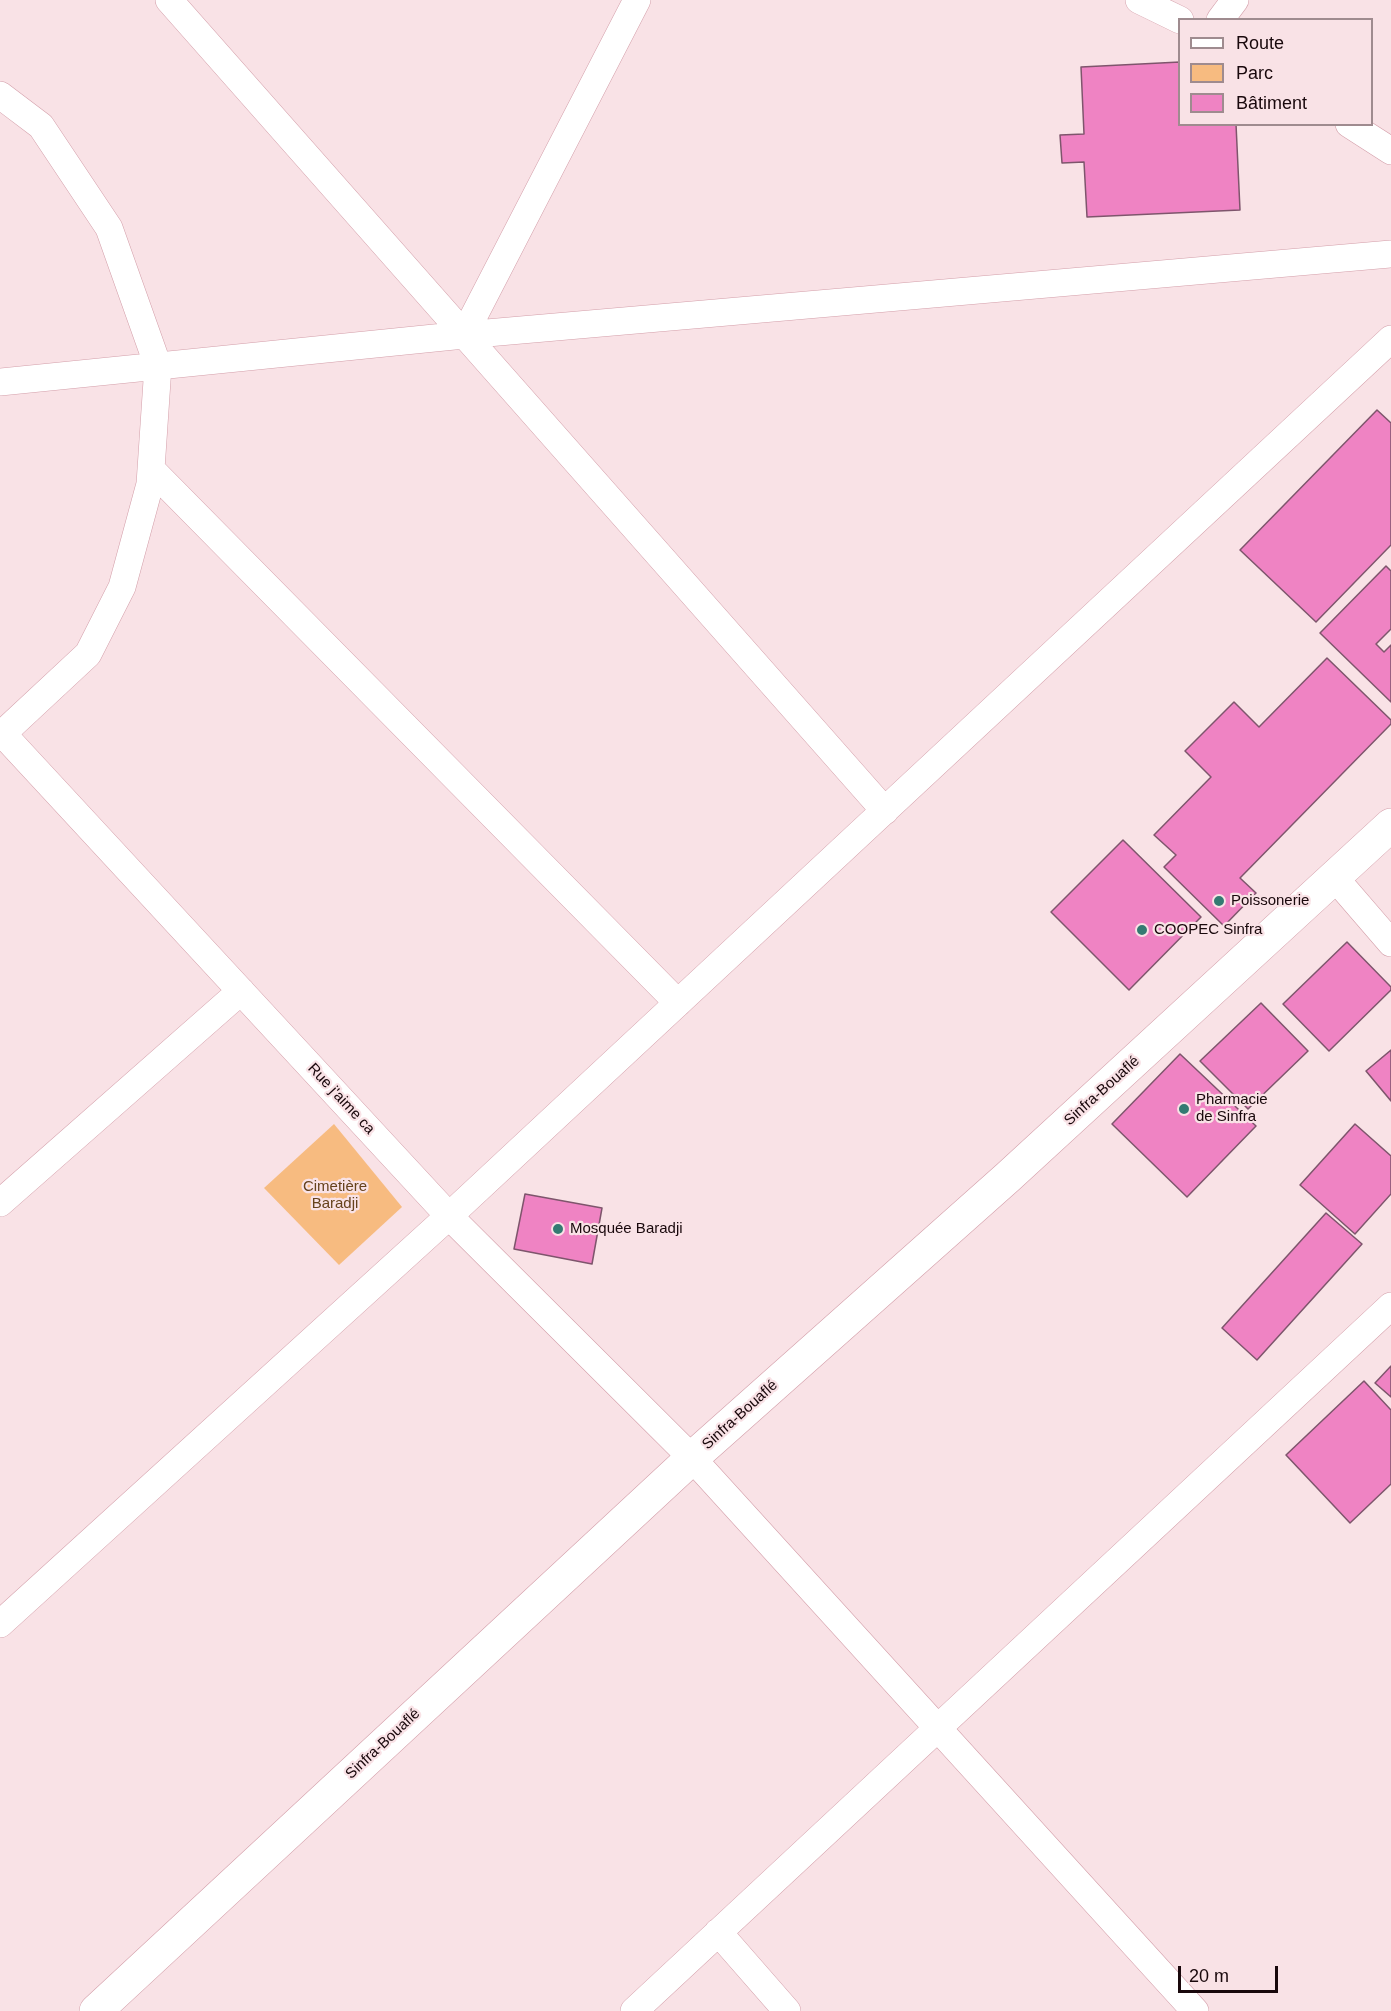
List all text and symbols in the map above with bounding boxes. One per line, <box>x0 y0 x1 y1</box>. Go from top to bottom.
legend <box>1178 18 1373 126</box>
text: Route <box>1236 33 1284 53</box>
text: Parc <box>1236 63 1273 83</box>
text: Bâtiment <box>1236 93 1307 113</box>
place label: Poissonerie <box>1231 892 1309 910</box>
marker: Poissonerie <box>1212 894 1226 908</box>
place label: COOPEC Sinfra <box>1154 921 1262 939</box>
marker: COOPEC Sinfra <box>1135 923 1149 937</box>
street label: Sinfra-Bouaflé <box>1061 1053 1143 1129</box>
street label: Rue j'aime ca <box>304 1060 378 1138</box>
place label: Pharmacie de Sinfra <box>1196 1091 1268 1126</box>
marker: Pharmacie de Sinfra <box>1177 1102 1191 1116</box>
park label: Cimetière Baradji <box>303 1178 367 1213</box>
place label: Mosquée Baradji <box>570 1220 683 1238</box>
marker: Mosquée Baradji <box>551 1222 565 1236</box>
street label: Sinfra-Bouaflé <box>699 1377 781 1453</box>
street label: Sinfra-Bouaflé <box>342 1705 424 1783</box>
scale bar <box>1181 1954 1282 1992</box>
text: 20 m <box>1189 1966 1229 1986</box>

